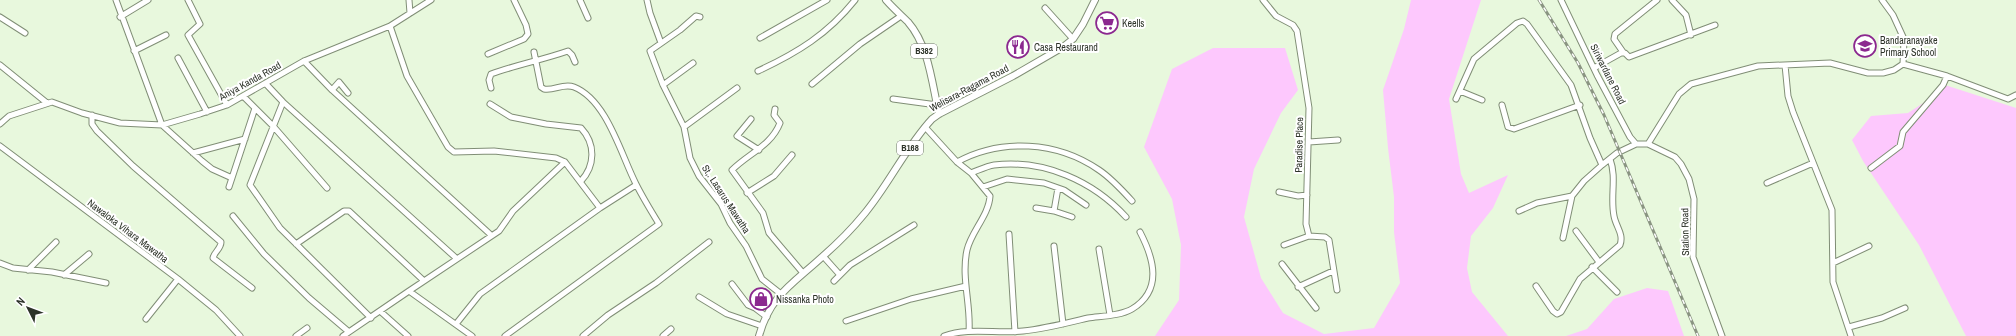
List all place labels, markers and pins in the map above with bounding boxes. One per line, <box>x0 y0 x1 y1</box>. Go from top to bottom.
supermarket icon: Keells <box>1094 10 1120 36</box>
place label: Keells <box>1122 17 1144 30</box>
school or university icon: Bandaranayake Primary School <box>1852 33 1878 59</box>
restaurant icon: Casa Restaurand <box>1005 34 1031 60</box>
place label: Bandaranayake Primary School <box>1880 34 1938 59</box>
place label: Casa Restaurand <box>1034 41 1098 54</box>
shop icon: Nissanka Photo <box>748 286 774 312</box>
place label: Nissanka Photo <box>776 293 834 306</box>

